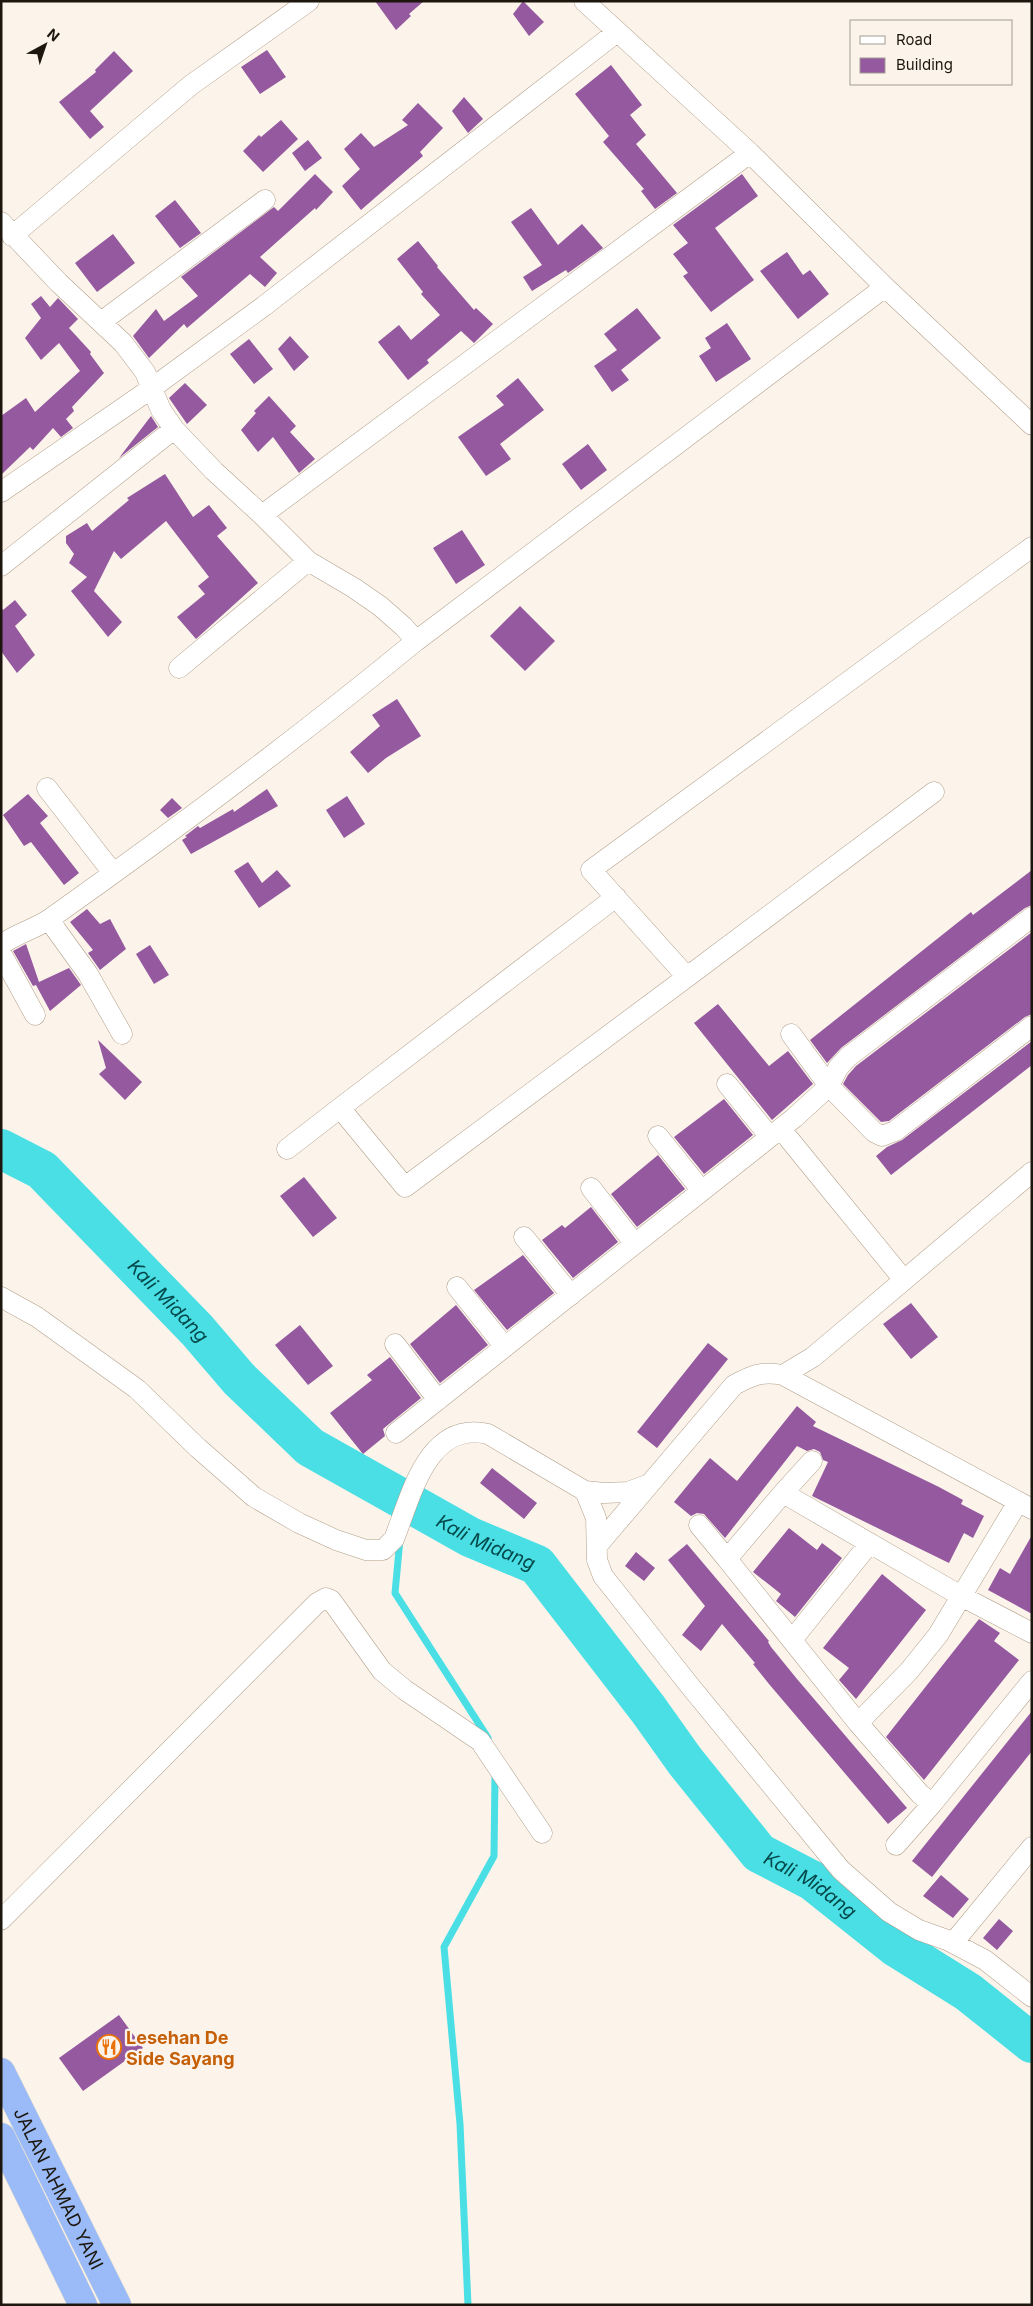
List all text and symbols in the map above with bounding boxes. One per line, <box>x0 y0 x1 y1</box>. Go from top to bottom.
north arrow <box>20 20 70 70</box>
legend <box>850 20 1013 85</box>
text: N <box>44 25 63 45</box>
text: Road <box>896 30 932 49</box>
text: Building <box>896 55 953 74</box>
water label: Kali Midang <box>123 1254 214 1347</box>
water label: Kali Midang <box>433 1509 539 1575</box>
water label: Kali Midang <box>760 1846 862 1923</box>
place label: Lesehan De Side Sayang <box>126 2027 235 2069</box>
restaurant icon: Lesehan De Side Sayang <box>96 2034 122 2060</box>
street label: JALAN AHMAD YANI <box>10 2104 108 2273</box>

